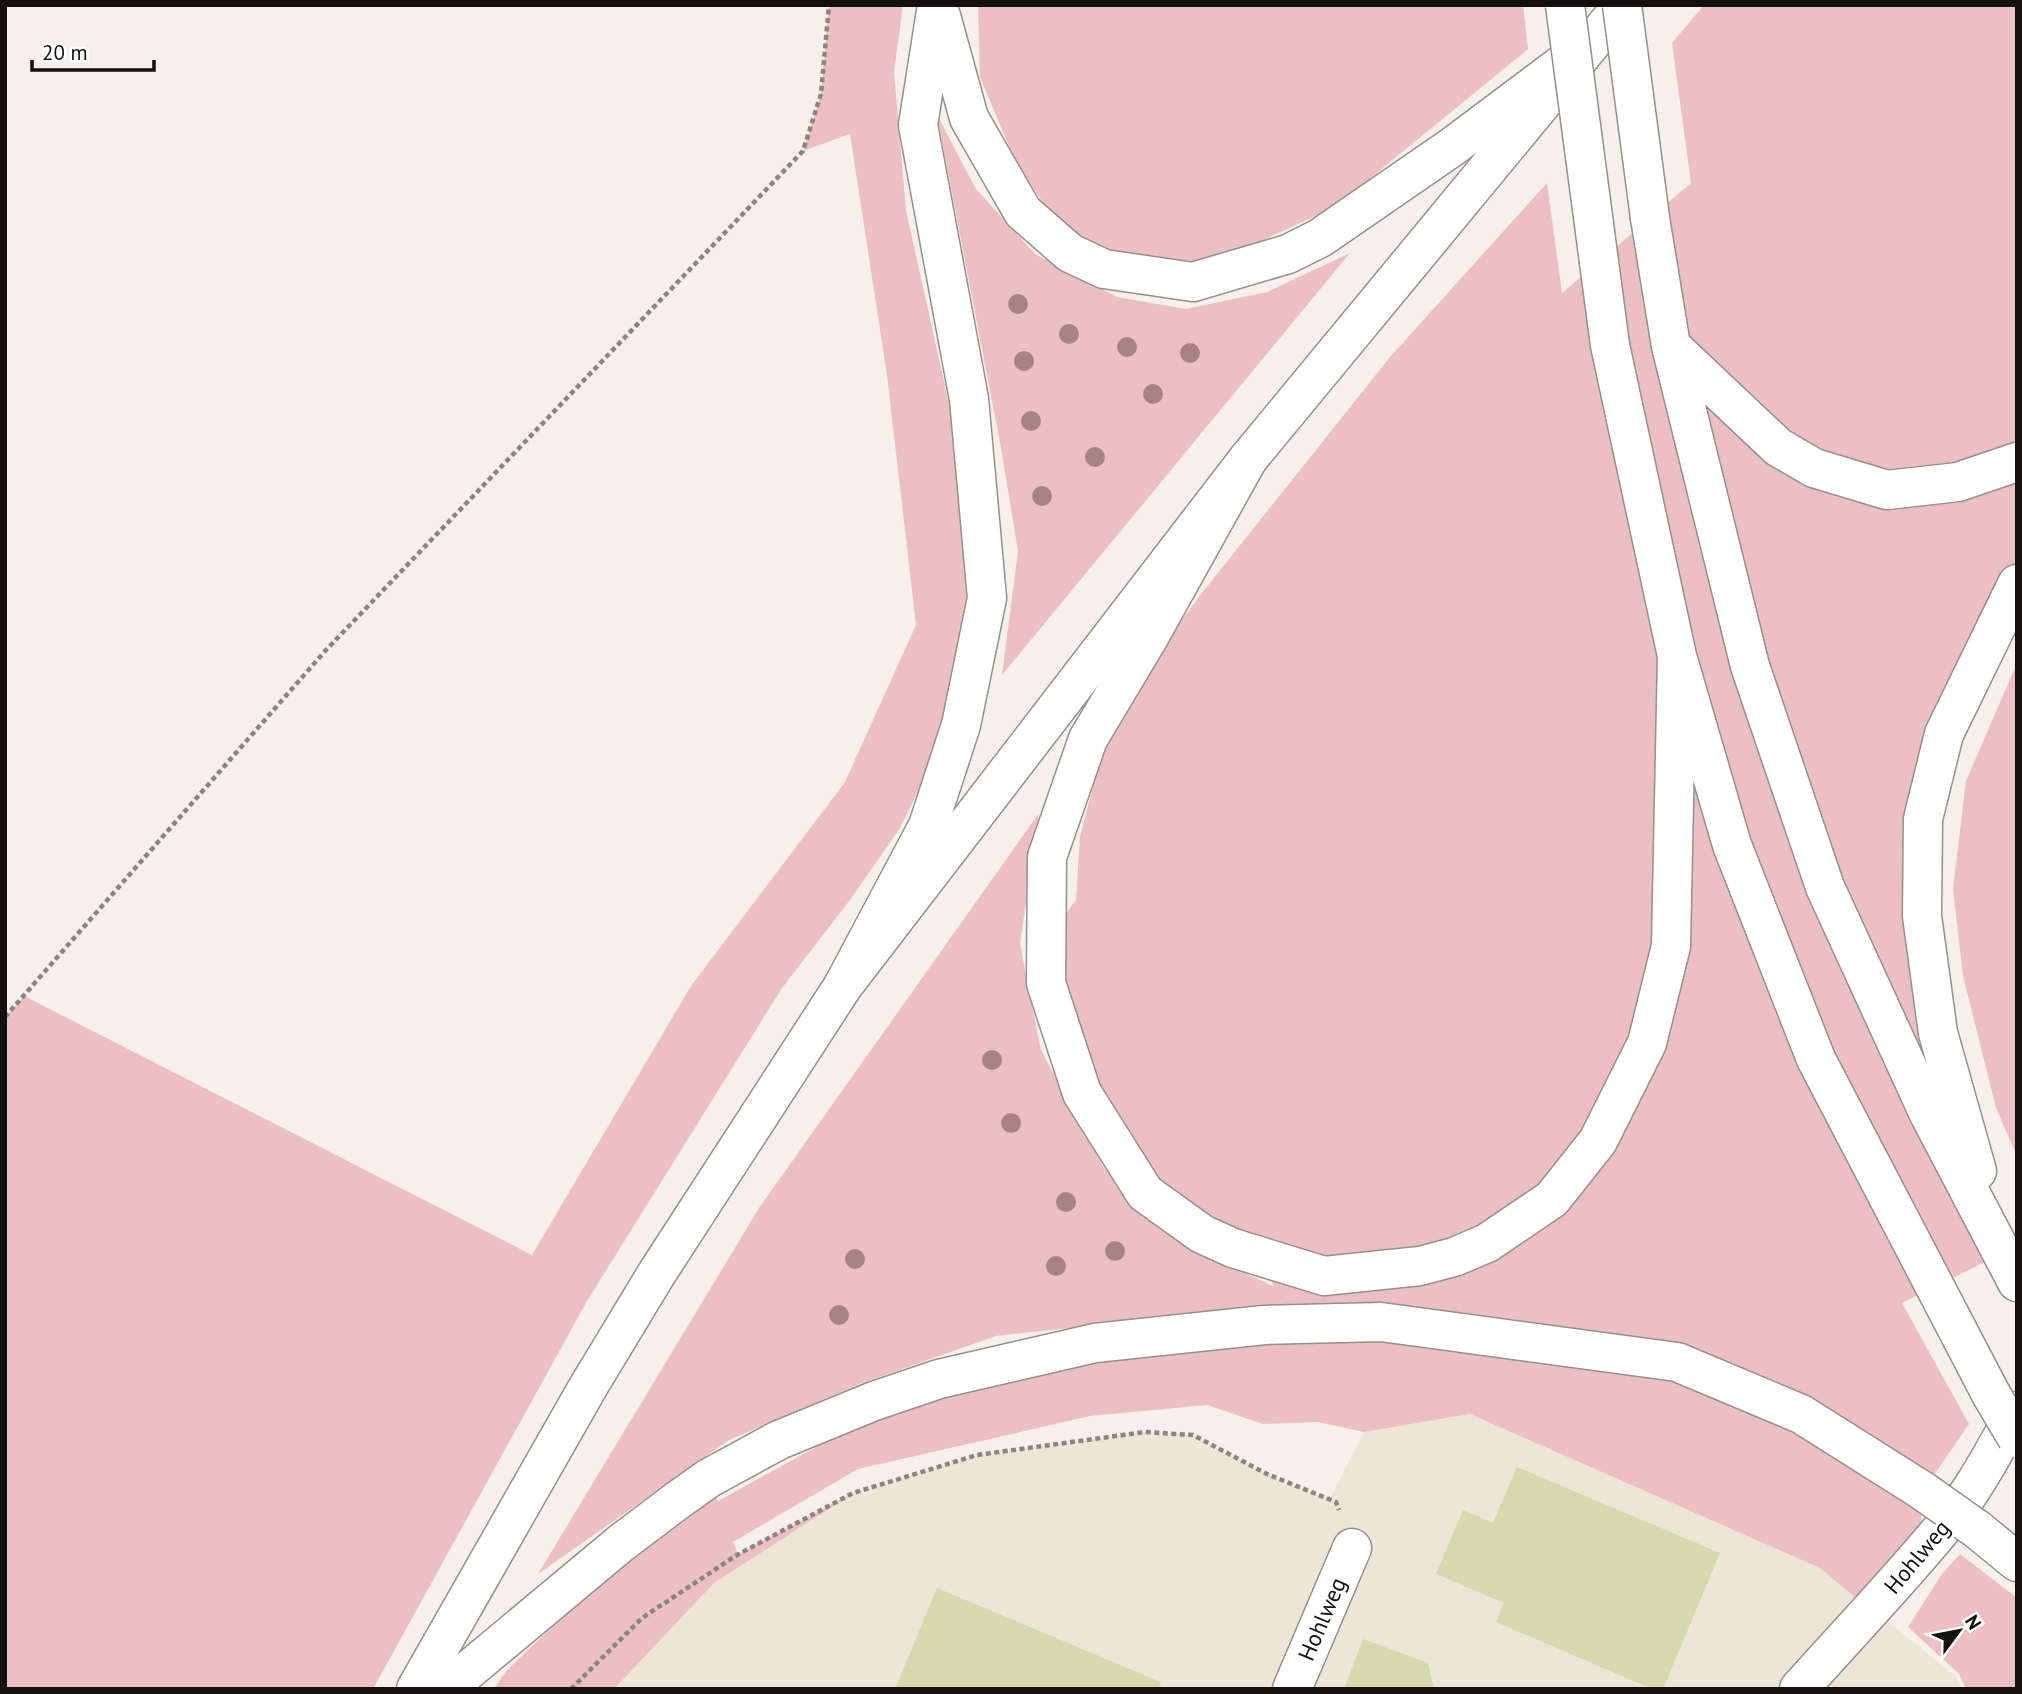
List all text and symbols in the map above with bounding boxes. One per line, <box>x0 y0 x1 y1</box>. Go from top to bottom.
scale bar <box>32 28 154 72</box>
text: 20 m <box>42 39 88 66</box>
street label: Hohlweg <box>1877 1514 1956 1600</box>
street label: Hohlweg <box>1291 1573 1352 1665</box>
north arrow <box>1924 1596 1994 1666</box>
text: N <box>1960 1610 1987 1634</box>

